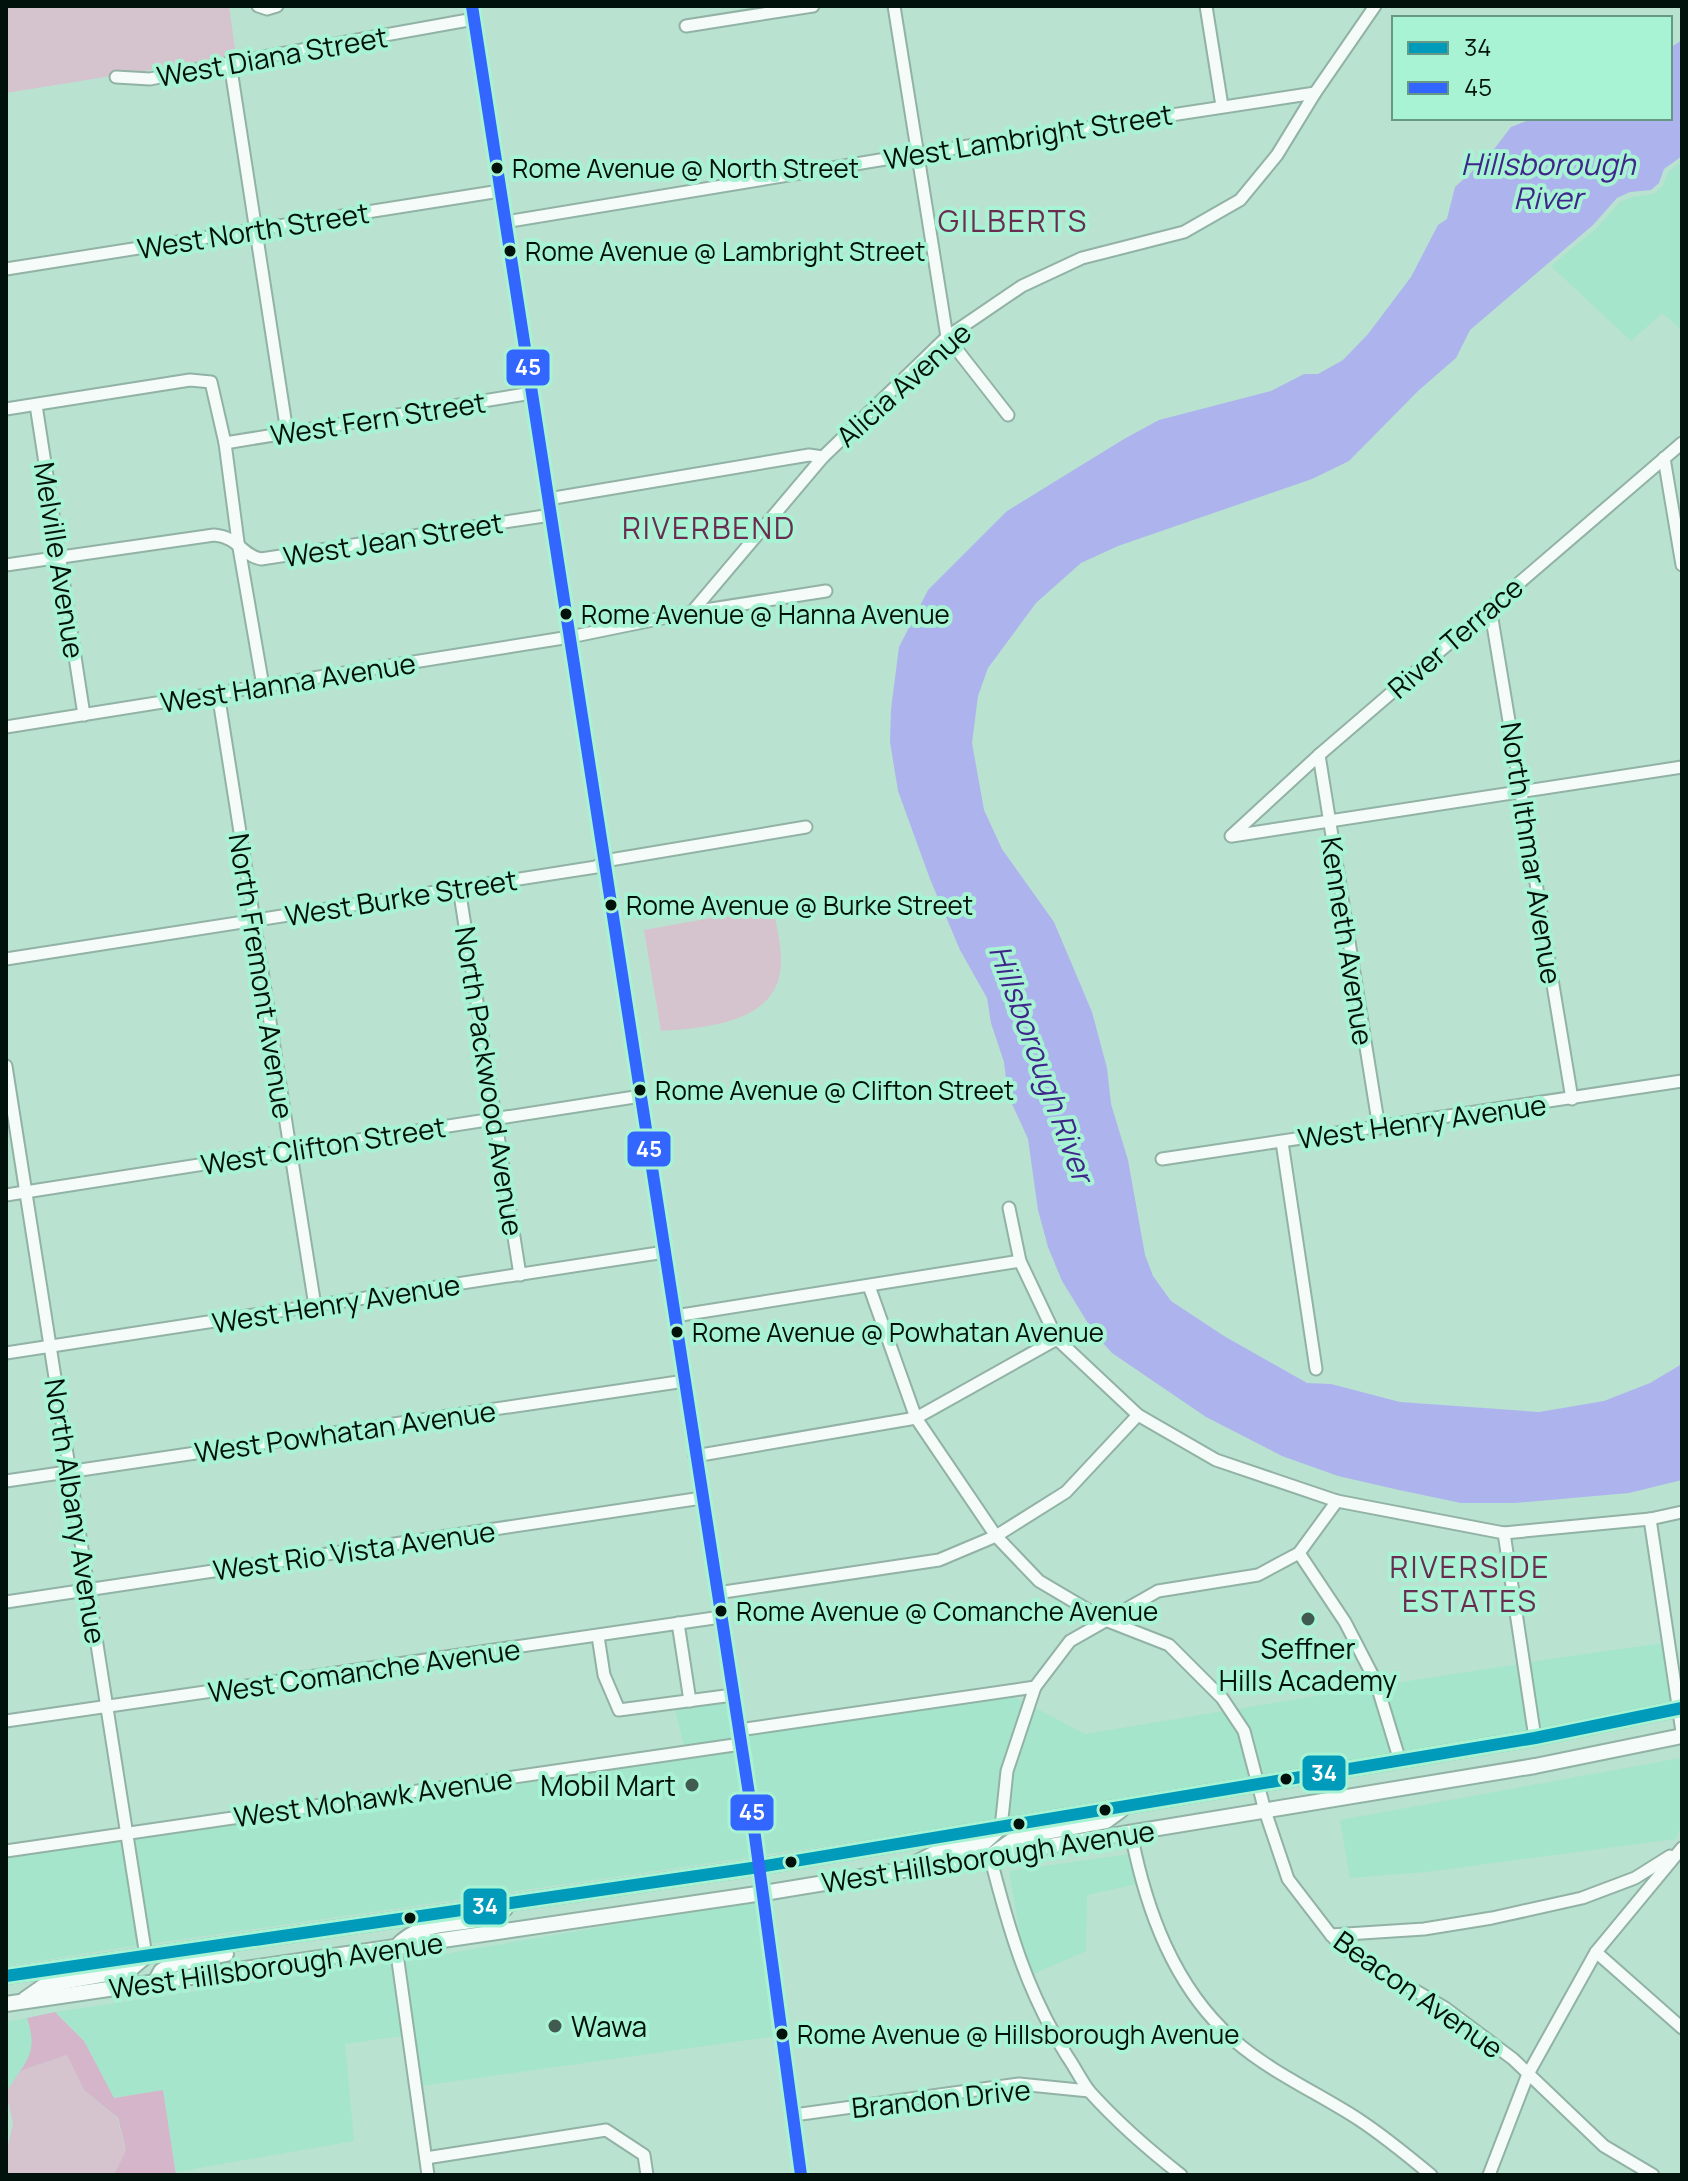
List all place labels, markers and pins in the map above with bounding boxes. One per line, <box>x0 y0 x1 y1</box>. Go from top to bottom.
place label: Rome Avenue @ North Street <box>512 150 859 186</box>
marker: Rome Avenue @ North Street <box>489 160 505 176</box>
place label: Rome Avenue @ Lambright Street <box>525 233 925 269</box>
marker: Rome Avenue @ Lambright Street <box>502 243 518 259</box>
place label: Rome Avenue @ Hanna Avenue <box>581 596 950 632</box>
marker: Rome Avenue @ Hanna Avenue <box>558 606 574 622</box>
place label: Rome Avenue @ Burke Street <box>626 887 973 923</box>
marker: Rome Avenue @ Burke Street <box>603 897 619 913</box>
place label: Rome Avenue @ Clifton Street <box>655 1072 1014 1108</box>
marker: Rome Avenue @ Clifton Street <box>632 1082 648 1098</box>
place label: Rome Avenue @ Powhatan Avenue <box>692 1314 1104 1350</box>
marker: Rome Avenue @ Powhatan Avenue <box>669 1324 685 1340</box>
place label: Rome Avenue @ Comanche Avenue <box>736 1593 1158 1629</box>
marker: Rome Avenue @ Comanche Avenue <box>713 1603 729 1619</box>
marker: Seffner Hills Academy <box>1299 1610 1317 1628</box>
place label: Seffner Hills Academy <box>1219 1629 1397 1699</box>
place label: Mobil Mart <box>540 1766 676 1804</box>
unlabelled marker <box>1278 1771 1294 1787</box>
marker: Mobil Mart <box>683 1776 701 1794</box>
unlabelled marker <box>1097 1802 1113 1818</box>
unlabelled marker <box>1011 1816 1027 1832</box>
unlabelled marker <box>783 1854 799 1870</box>
unlabelled marker <box>402 1910 418 1926</box>
place label: Wawa <box>571 2007 647 2045</box>
place label: Rome Avenue @ Hillsborough Avenue <box>797 2016 1239 2052</box>
marker: Wawa <box>546 2017 564 2035</box>
marker: Rome Avenue @ Hillsborough Avenue <box>774 2026 790 2042</box>

